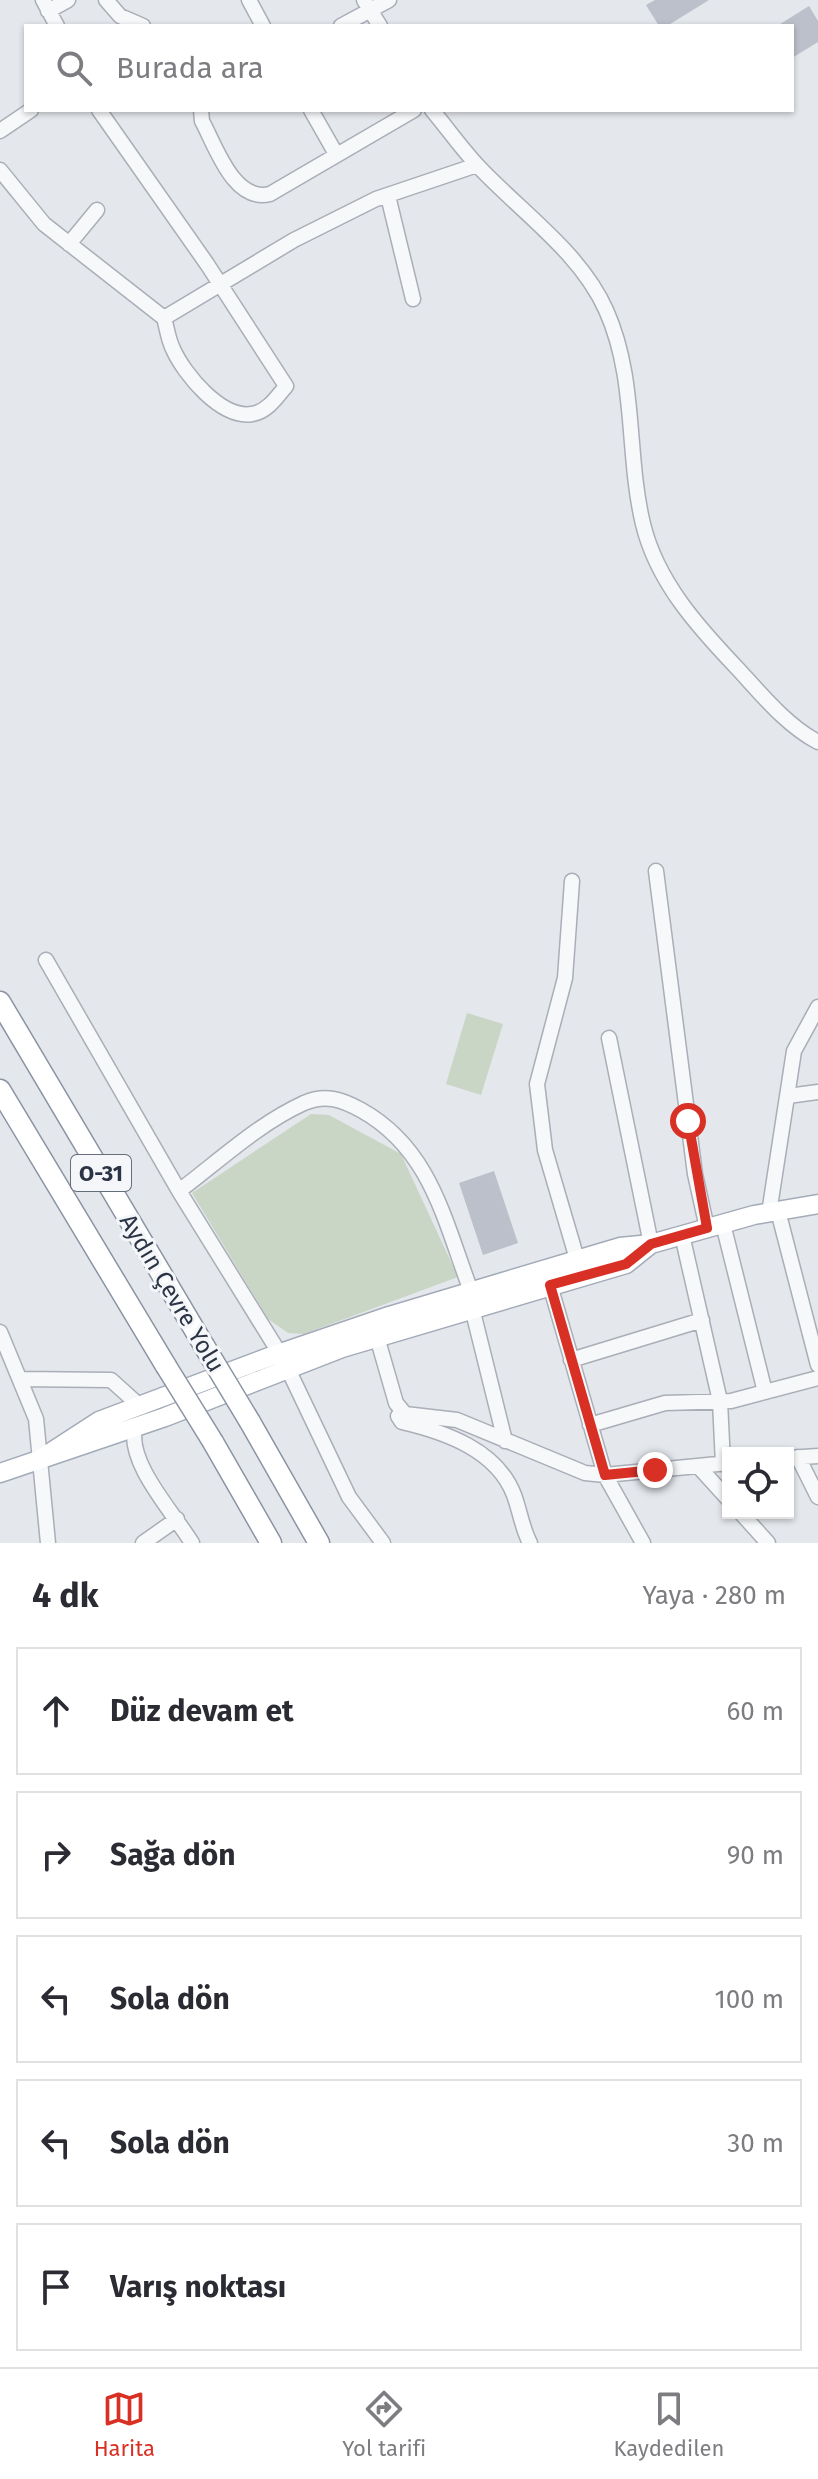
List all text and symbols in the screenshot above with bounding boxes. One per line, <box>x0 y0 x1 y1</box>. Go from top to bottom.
search box <box>24 24 794 112</box>
icon: search <box>52 46 96 90</box>
text: Burada ara <box>116 50 264 86</box>
route start <box>670 1103 706 1139</box>
road number: O-31 <box>71 1155 131 1191</box>
street label: Aydın Çevre Yolu <box>114 1209 230 1377</box>
map controls <box>722 1447 794 1519</box>
button: locate <box>722 1447 794 1519</box>
route end <box>637 1452 673 1488</box>
text: 4 dk <box>32 1575 98 1616</box>
text: Yaya · 280 m <box>643 1580 786 1611</box>
icon: ahead <box>34 1689 78 1733</box>
text: Düz devam et <box>110 1693 294 1729</box>
text: 60 m <box>726 1696 784 1727</box>
icon: right <box>34 1833 78 1877</box>
text: Sağa dön <box>110 1837 236 1873</box>
text: 90 m <box>727 1840 784 1871</box>
icon: left <box>34 1977 78 2021</box>
text: Sola dön <box>110 1981 230 2017</box>
text: 100 m <box>715 1984 784 2015</box>
icon: left <box>34 2121 78 2165</box>
text: Sola dön <box>110 2125 230 2161</box>
text: 30 m <box>727 2128 784 2159</box>
icon: arrive <box>34 2265 78 2309</box>
text: Varış noktası <box>110 2269 286 2305</box>
tab: Harita <box>94 2387 155 2462</box>
tab: Yol tarifi <box>342 2387 426 2462</box>
tab: Kaydedilen <box>613 2387 724 2462</box>

